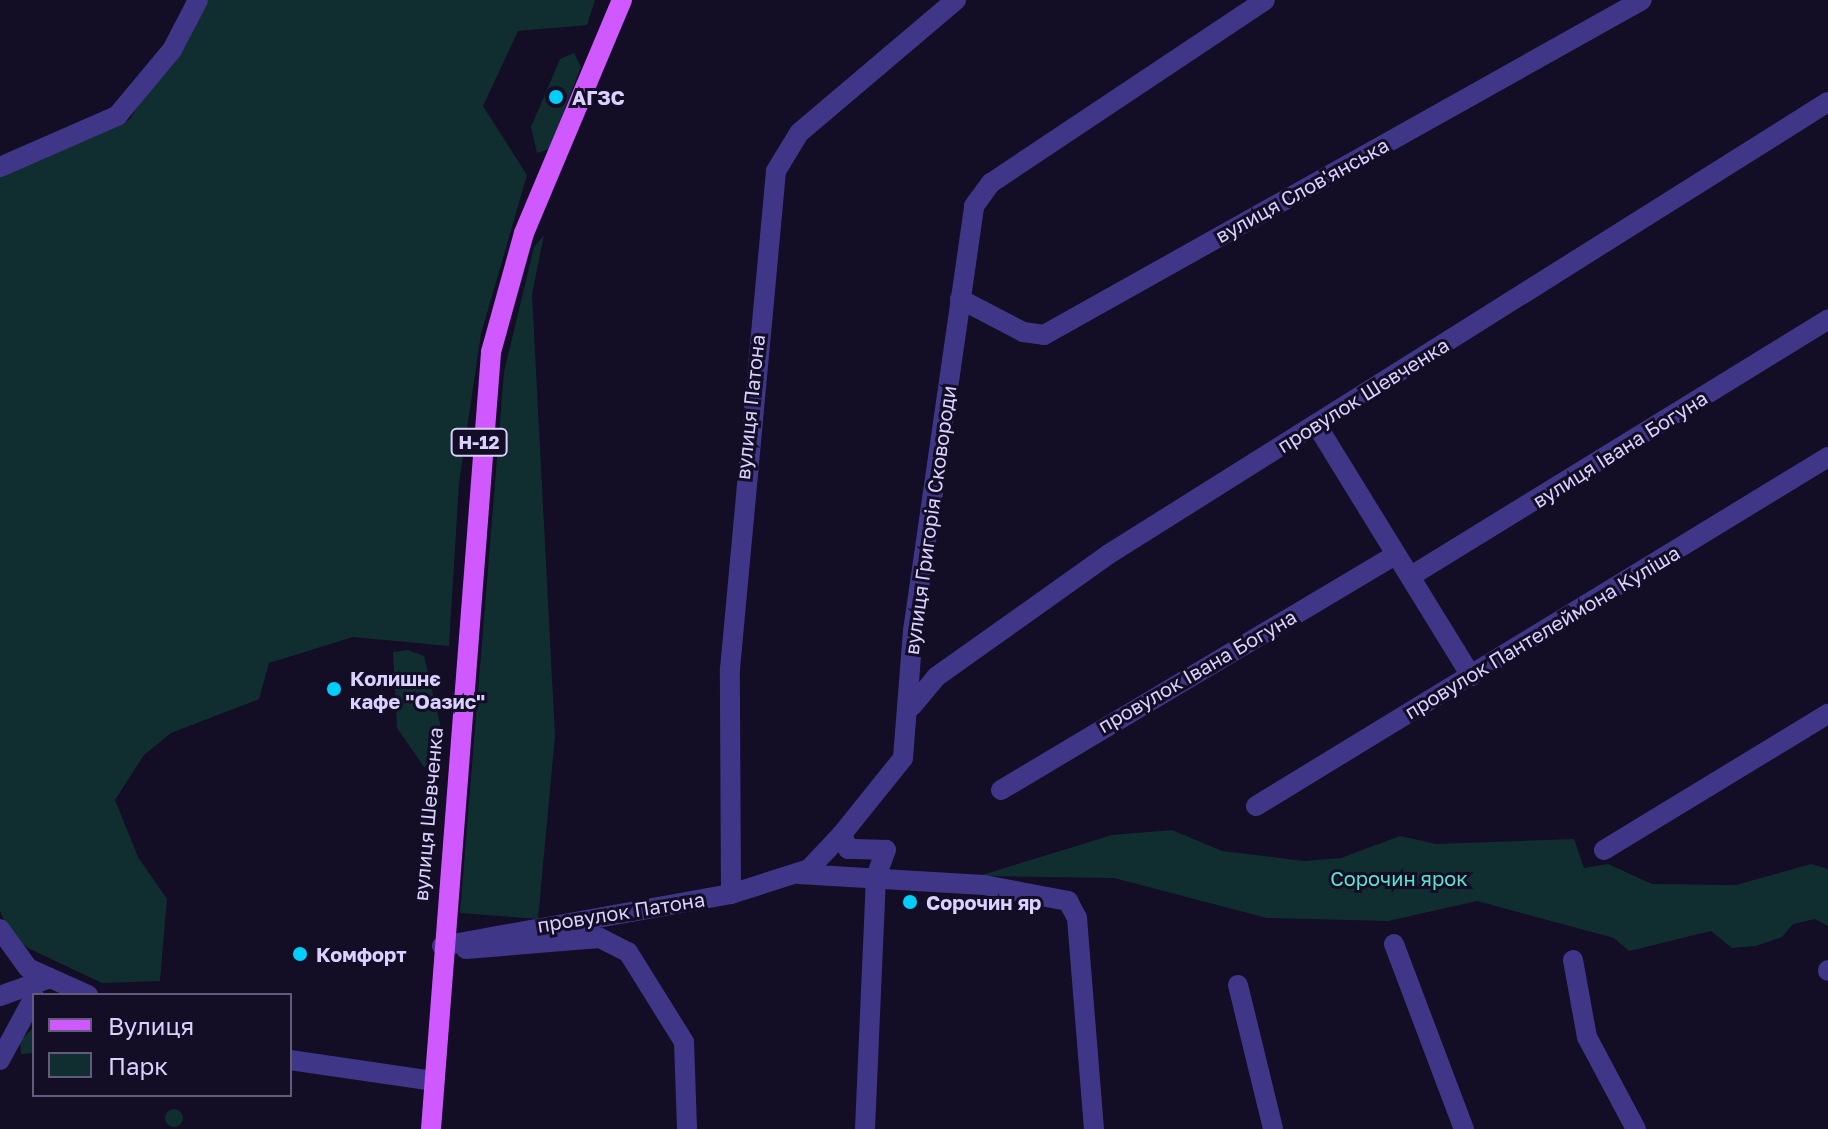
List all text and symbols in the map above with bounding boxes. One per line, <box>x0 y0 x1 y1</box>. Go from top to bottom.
place label: АГЗС <box>572 85 625 109</box>
marker: АГЗС <box>547 88 565 106</box>
street label: вулиця Слов'янська <box>1211 132 1393 248</box>
street label: провулок Шевченка <box>1273 332 1453 458</box>
street label: вулиця Патона <box>730 333 770 481</box>
street label: вулиця Григорія Сковороди <box>899 384 961 656</box>
street label: вулиця Івана Богуна <box>1528 385 1712 513</box>
road number: Н-12 <box>449 428 509 456</box>
street label: провулок Пантелеймона Куліша <box>1400 540 1684 724</box>
street label: провулок Івана Богуна <box>1093 604 1301 738</box>
place label: Колишнє кафе "Оазис" <box>350 666 485 713</box>
marker: Колишнє кафе "Оазис" <box>325 680 343 698</box>
street label: вулиця Шевченка <box>408 726 448 902</box>
park label: Сорочин ярок <box>1330 866 1468 890</box>
street label: провулок Патона <box>535 887 707 937</box>
place label: Сорочин яр <box>926 890 1041 914</box>
marker: Сорочин яр <box>901 893 919 911</box>
place label: Комфорт <box>316 942 407 966</box>
marker: Комфорт <box>291 945 309 963</box>
legend <box>32 993 292 1097</box>
text: Вулиця <box>108 1011 194 1040</box>
text: Парк <box>108 1051 168 1080</box>

